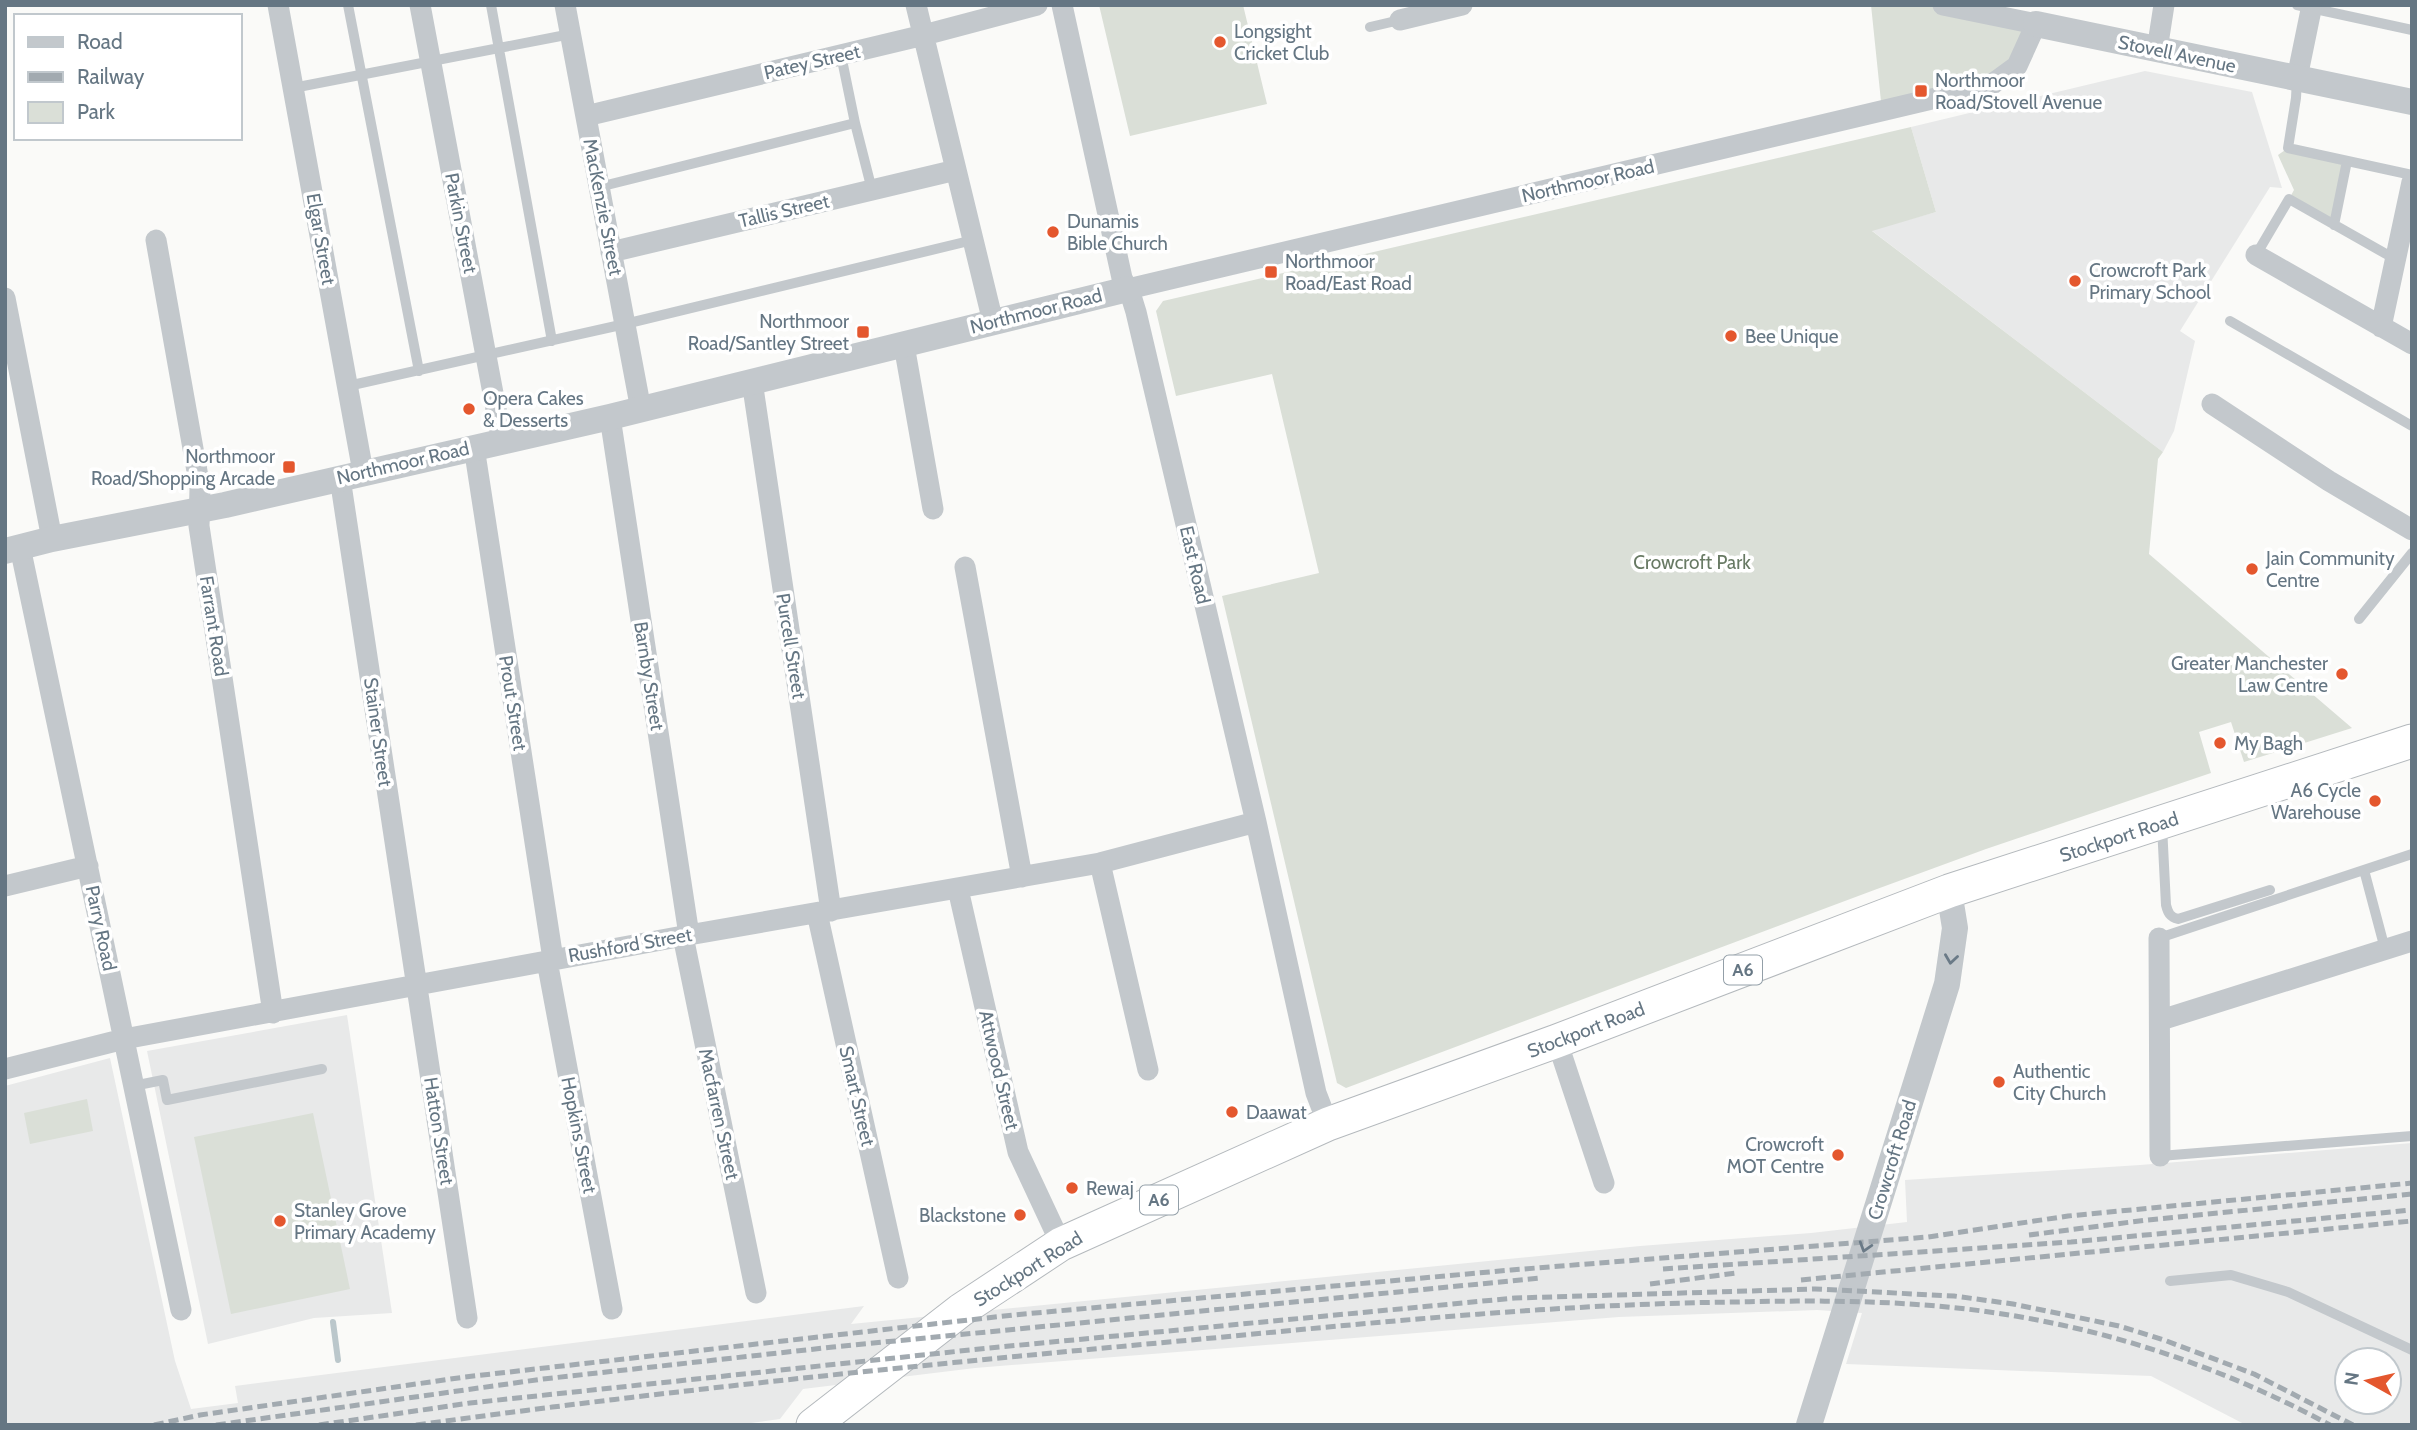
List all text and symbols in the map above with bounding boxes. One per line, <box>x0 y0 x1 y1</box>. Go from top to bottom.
legend <box>14 14 242 140</box>
place label: Longsight Cricket Club <box>1234 20 1329 65</box>
text: Road <box>77 29 123 54</box>
street label: Stovell Avenue <box>2116 30 2238 78</box>
marker: Longsight Cricket Club <box>1212 34 1228 50</box>
street label: Patey Street <box>762 40 863 84</box>
text: Railway <box>77 64 145 89</box>
place label: Northmoor Road/Stovell Avenue <box>1935 69 2102 114</box>
marker: Northmoor Road/Stovell Avenue <box>1913 83 1929 99</box>
text: Park <box>77 99 115 124</box>
street label: MacKenzie Street <box>578 136 628 278</box>
street label: Northmoor Road <box>1519 155 1657 207</box>
street label: Parkin Street <box>440 171 482 276</box>
street label: Tallis Street <box>737 189 832 233</box>
street label: Elgar Street <box>302 191 340 287</box>
place label: Dunamis Bible Church <box>1067 210 1168 255</box>
marker: Dunamis Bible Church <box>1045 224 1061 240</box>
place label: Northmoor Road/East Road <box>1285 250 1412 295</box>
place label: Crowcroft Park Primary School <box>2089 259 2211 304</box>
marker: Northmoor Road/East Road <box>1263 264 1279 280</box>
marker: Crowcroft Park Primary School <box>2067 273 2083 289</box>
street label: Northmoor Road <box>968 283 1104 339</box>
place label: Northmoor Road/Santley Street <box>688 310 850 355</box>
marker: Northmoor Road/Santley Street <box>855 324 871 340</box>
place label: Bee Unique <box>1745 325 1839 348</box>
marker: Bee Unique <box>1723 328 1739 344</box>
place label: Opera Cakes & Desserts <box>483 387 584 432</box>
marker: Opera Cakes & Desserts <box>461 401 477 417</box>
street label: Northmoor Road <box>334 437 472 489</box>
place label: Northmoor Road/Shopping Arcade <box>91 445 275 490</box>
marker: Northmoor Road/Shopping Arcade <box>281 459 297 475</box>
street label: East Road <box>1175 524 1215 606</box>
place label: Jain Community Centre <box>2265 547 2395 592</box>
park label: Crowcroft Park <box>1633 551 1751 574</box>
marker: Jain Community Centre <box>2244 561 2260 577</box>
street label: Farrant Road <box>195 574 233 678</box>
street label: Purcell Street <box>771 591 811 701</box>
street label: Barnby Street <box>629 620 669 733</box>
place label: Greater Manchester Law Centre <box>2171 652 2328 697</box>
street label: Prout Street <box>494 654 532 753</box>
marker: Greater Manchester Law Centre <box>2334 666 2350 682</box>
street label: Stainer Street <box>359 676 397 789</box>
place label: My Bagh <box>2234 732 2303 755</box>
marker: My Bagh <box>2212 735 2228 751</box>
place label: A6 Cycle Warehouse <box>2271 779 2361 824</box>
marker: A6 Cycle Warehouse <box>2367 793 2383 809</box>
street label: Stockport Road <box>2057 807 2181 867</box>
street label: Parry Road <box>81 883 121 973</box>
street label: Rushford Street <box>566 923 694 967</box>
one-way arrow <box>1944 953 1959 964</box>
road number: A6 <box>1724 956 1762 985</box>
street label: Stockport Road <box>1524 997 1648 1063</box>
street label: Attwood Street <box>974 1008 1024 1133</box>
street label: Smart Street <box>834 1044 880 1149</box>
street label: Macfarren Street <box>694 1046 744 1182</box>
place label: Authentic City Church <box>2013 1060 2106 1105</box>
marker: Authentic City Church <box>1991 1074 2007 1090</box>
street label: Hatton Street <box>419 1075 459 1187</box>
street label: Hopkins Street <box>556 1075 602 1196</box>
street label: Crowcroft Road <box>1863 1097 1921 1223</box>
place label: Daawat <box>1246 1101 1307 1124</box>
marker: Daawat <box>1224 1104 1240 1120</box>
place label: Crowcroft MOT Centre <box>1727 1133 1825 1178</box>
marker: Crowcroft MOT Centre <box>1830 1147 1846 1163</box>
place label: Rewaj <box>1086 1177 1134 1200</box>
marker: Rewaj <box>1064 1180 1080 1196</box>
road number: A6 <box>1140 1185 1178 1214</box>
place label: Stanley Grove Primary Academy <box>294 1199 436 1244</box>
place label: Blackstone <box>919 1204 1006 1227</box>
marker: Blackstone <box>1012 1207 1028 1223</box>
marker: Stanley Grove Primary Academy <box>272 1213 288 1229</box>
street label: Stockport Road <box>969 1226 1087 1312</box>
one-way arrow <box>1859 1240 1873 1252</box>
north arrow <box>2333 1346 2403 1416</box>
text: N <box>2339 1370 2364 1387</box>

